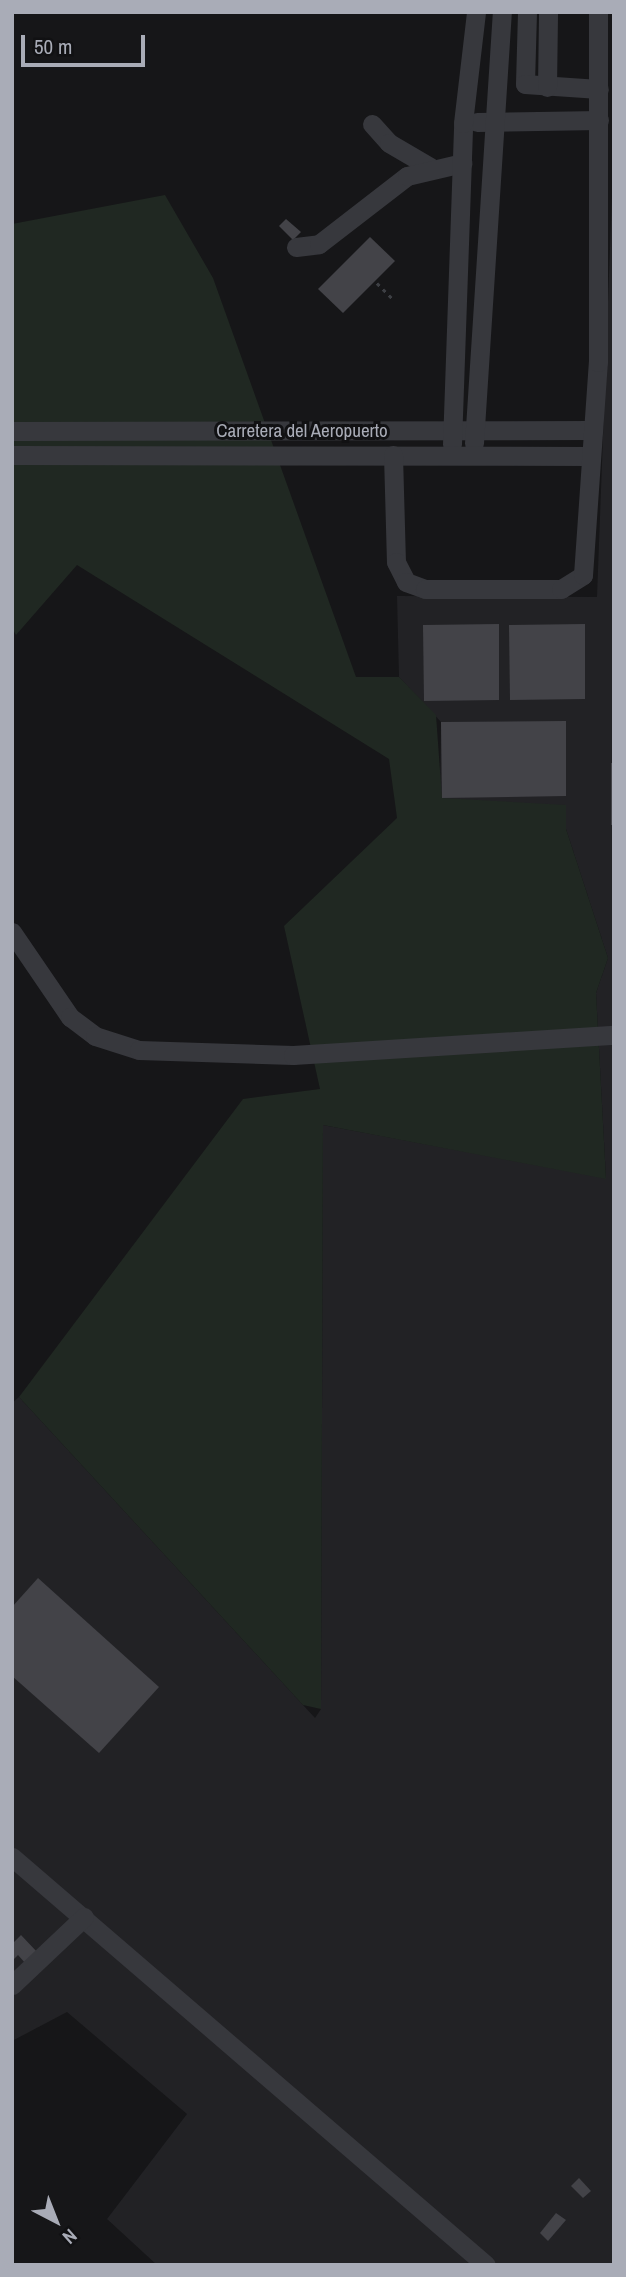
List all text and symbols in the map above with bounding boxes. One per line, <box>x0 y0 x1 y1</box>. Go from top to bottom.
scale bar <box>24 21 149 65</box>
text: 50 m <box>34 32 72 61</box>
street label: Carretera del Aeropuerto <box>216 420 388 442</box>
north arrow <box>21 2186 91 2256</box>
text: N <box>57 2223 83 2250</box>

